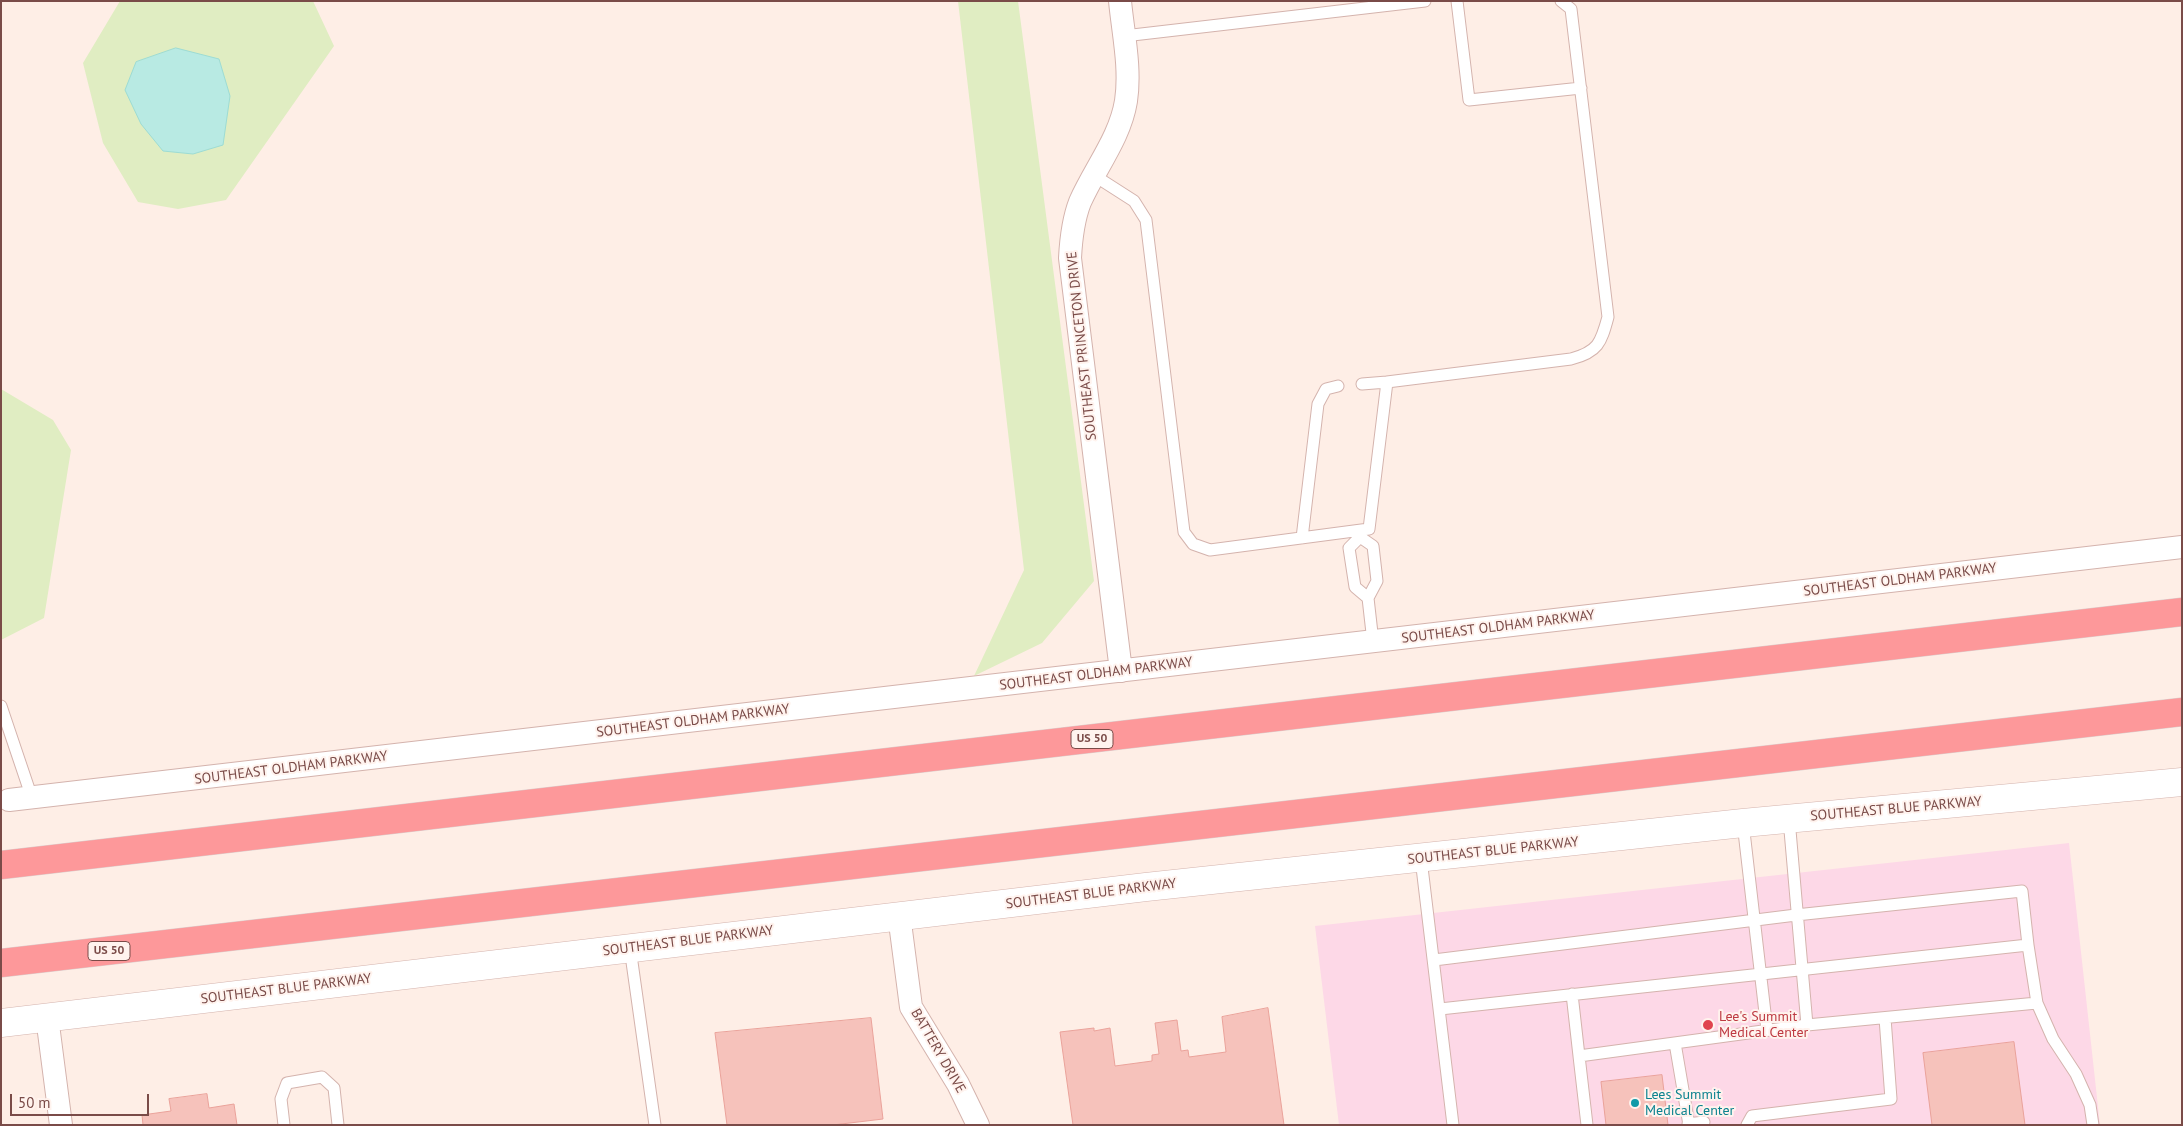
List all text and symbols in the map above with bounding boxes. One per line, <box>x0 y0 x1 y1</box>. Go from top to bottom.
street label: SOUTHEAST PRINCETON DRIVE <box>1064 251 1100 441</box>
street label: SOUTHEAST OLDHAM PARKWAY <box>1802 560 1998 600</box>
street label: SOUTHEAST OLDHAM PARKWAY <box>1400 607 1596 647</box>
street label: SOUTHEAST OLDHAM PARKWAY <box>998 654 1194 694</box>
street label: SOUTHEAST OLDHAM PARKWAY <box>595 701 791 741</box>
road number: US 50 <box>1071 730 1113 749</box>
street label: SOUTHEAST OLDHAM PARKWAY <box>193 748 389 788</box>
street label: SOUTHEAST BLUE PARKWAY <box>1810 793 1982 825</box>
street label: SOUTHEAST BLUE PARKWAY <box>1407 834 1579 868</box>
street label: SOUTHEAST BLUE PARKWAY <box>1005 875 1177 913</box>
street label: SOUTHEAST BLUE PARKWAY <box>602 922 774 960</box>
road number: US 50 <box>88 941 130 960</box>
street label: SOUTHEAST BLUE PARKWAY <box>200 970 372 1008</box>
street label: BATTERY DRIVE <box>907 1006 969 1096</box>
place label: Lee's Summit Medical Center <box>1719 1009 1808 1042</box>
marker: Lee's Summit Medical Center <box>1701 1018 1715 1032</box>
scale bar <box>12 1084 151 1116</box>
place label: Lees Summit Medical Center <box>1645 1087 1734 1120</box>
text: 50 m <box>18 1093 51 1112</box>
marker: Lees Summit Medical Center <box>1629 1097 1641 1109</box>

